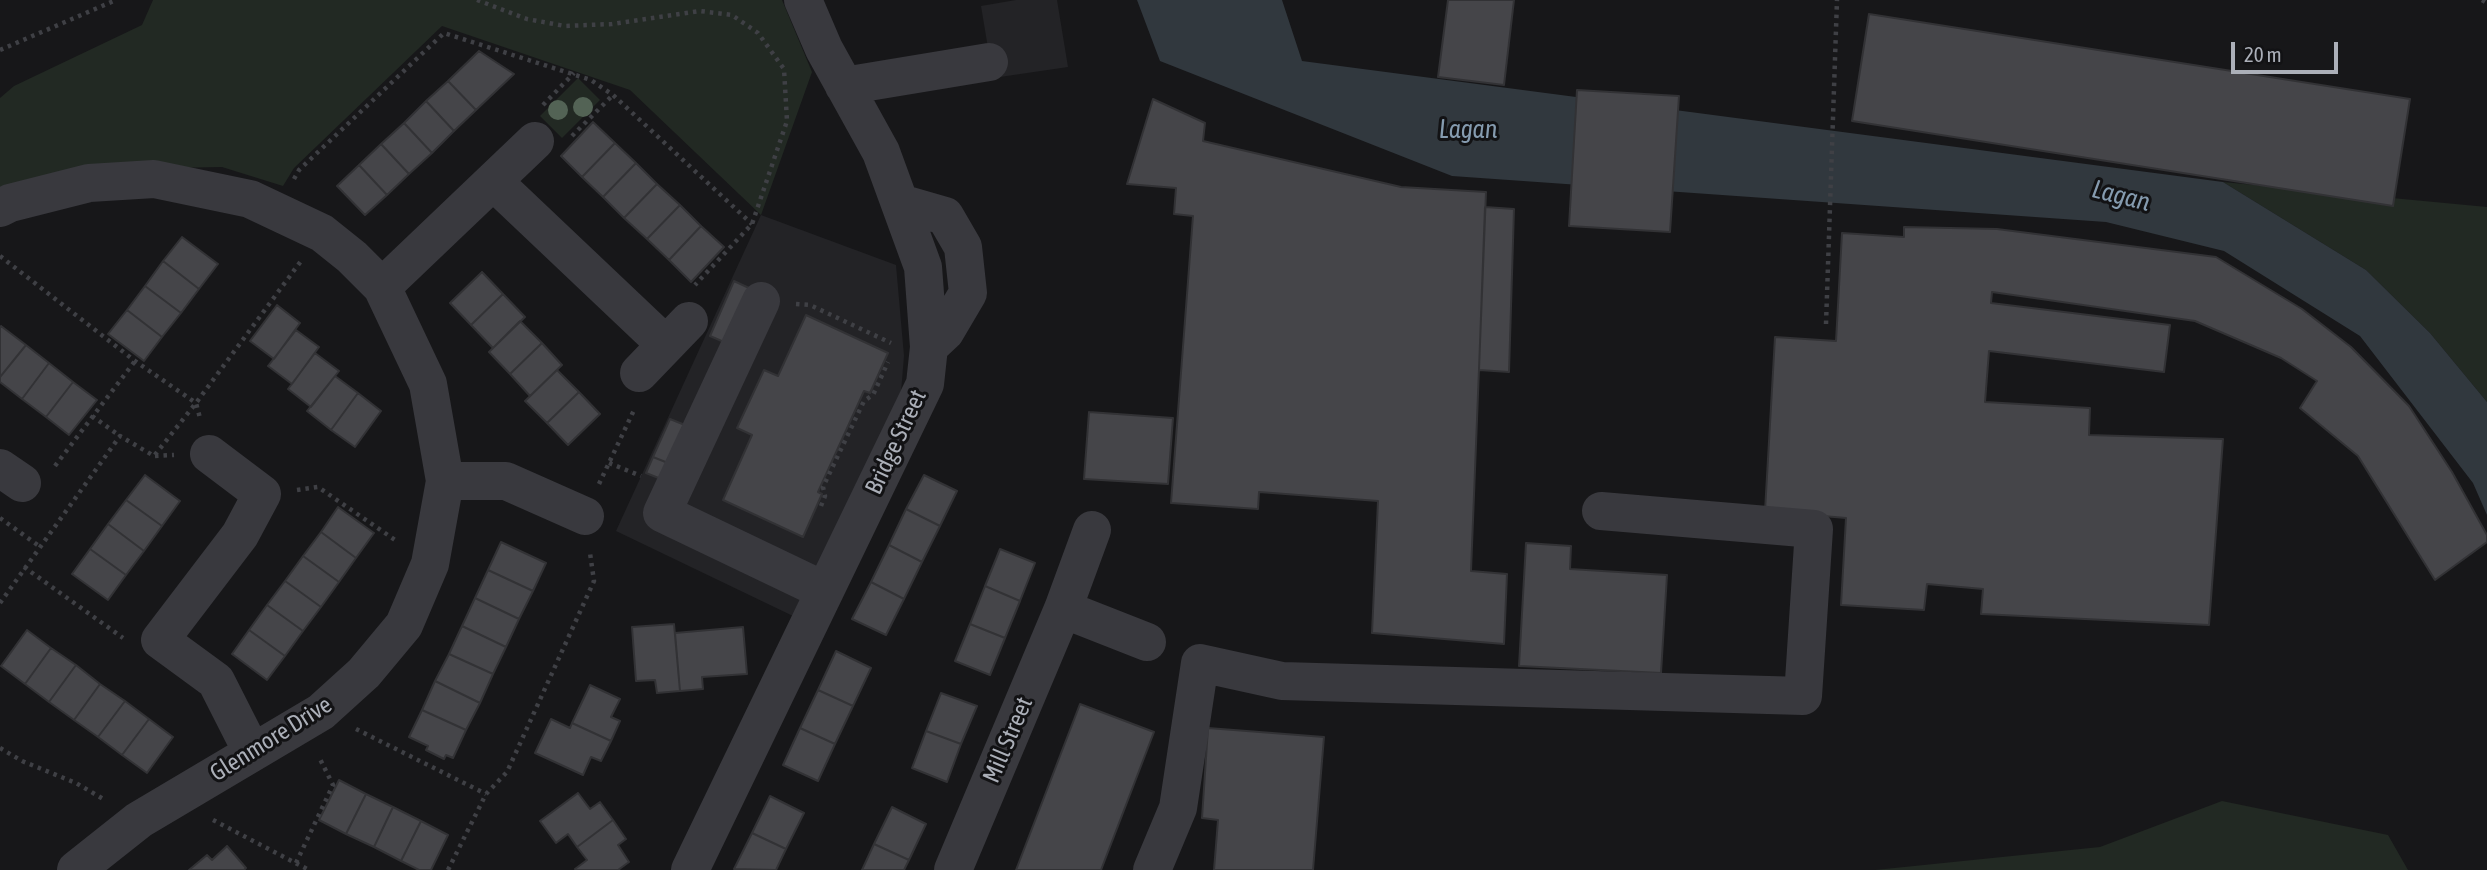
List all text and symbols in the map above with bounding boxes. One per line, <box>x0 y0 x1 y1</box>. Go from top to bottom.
scale bar <box>2235 28 2342 72</box>
text: 20 m <box>2244 42 2282 66</box>
water label: Lagan <box>1439 114 1497 146</box>
water label: Lagan <box>2089 174 2153 218</box>
street label: Bridge Street <box>859 385 933 499</box>
street label: Glenmore Drive <box>205 690 337 788</box>
street label: Mill Street <box>977 693 1039 787</box>

